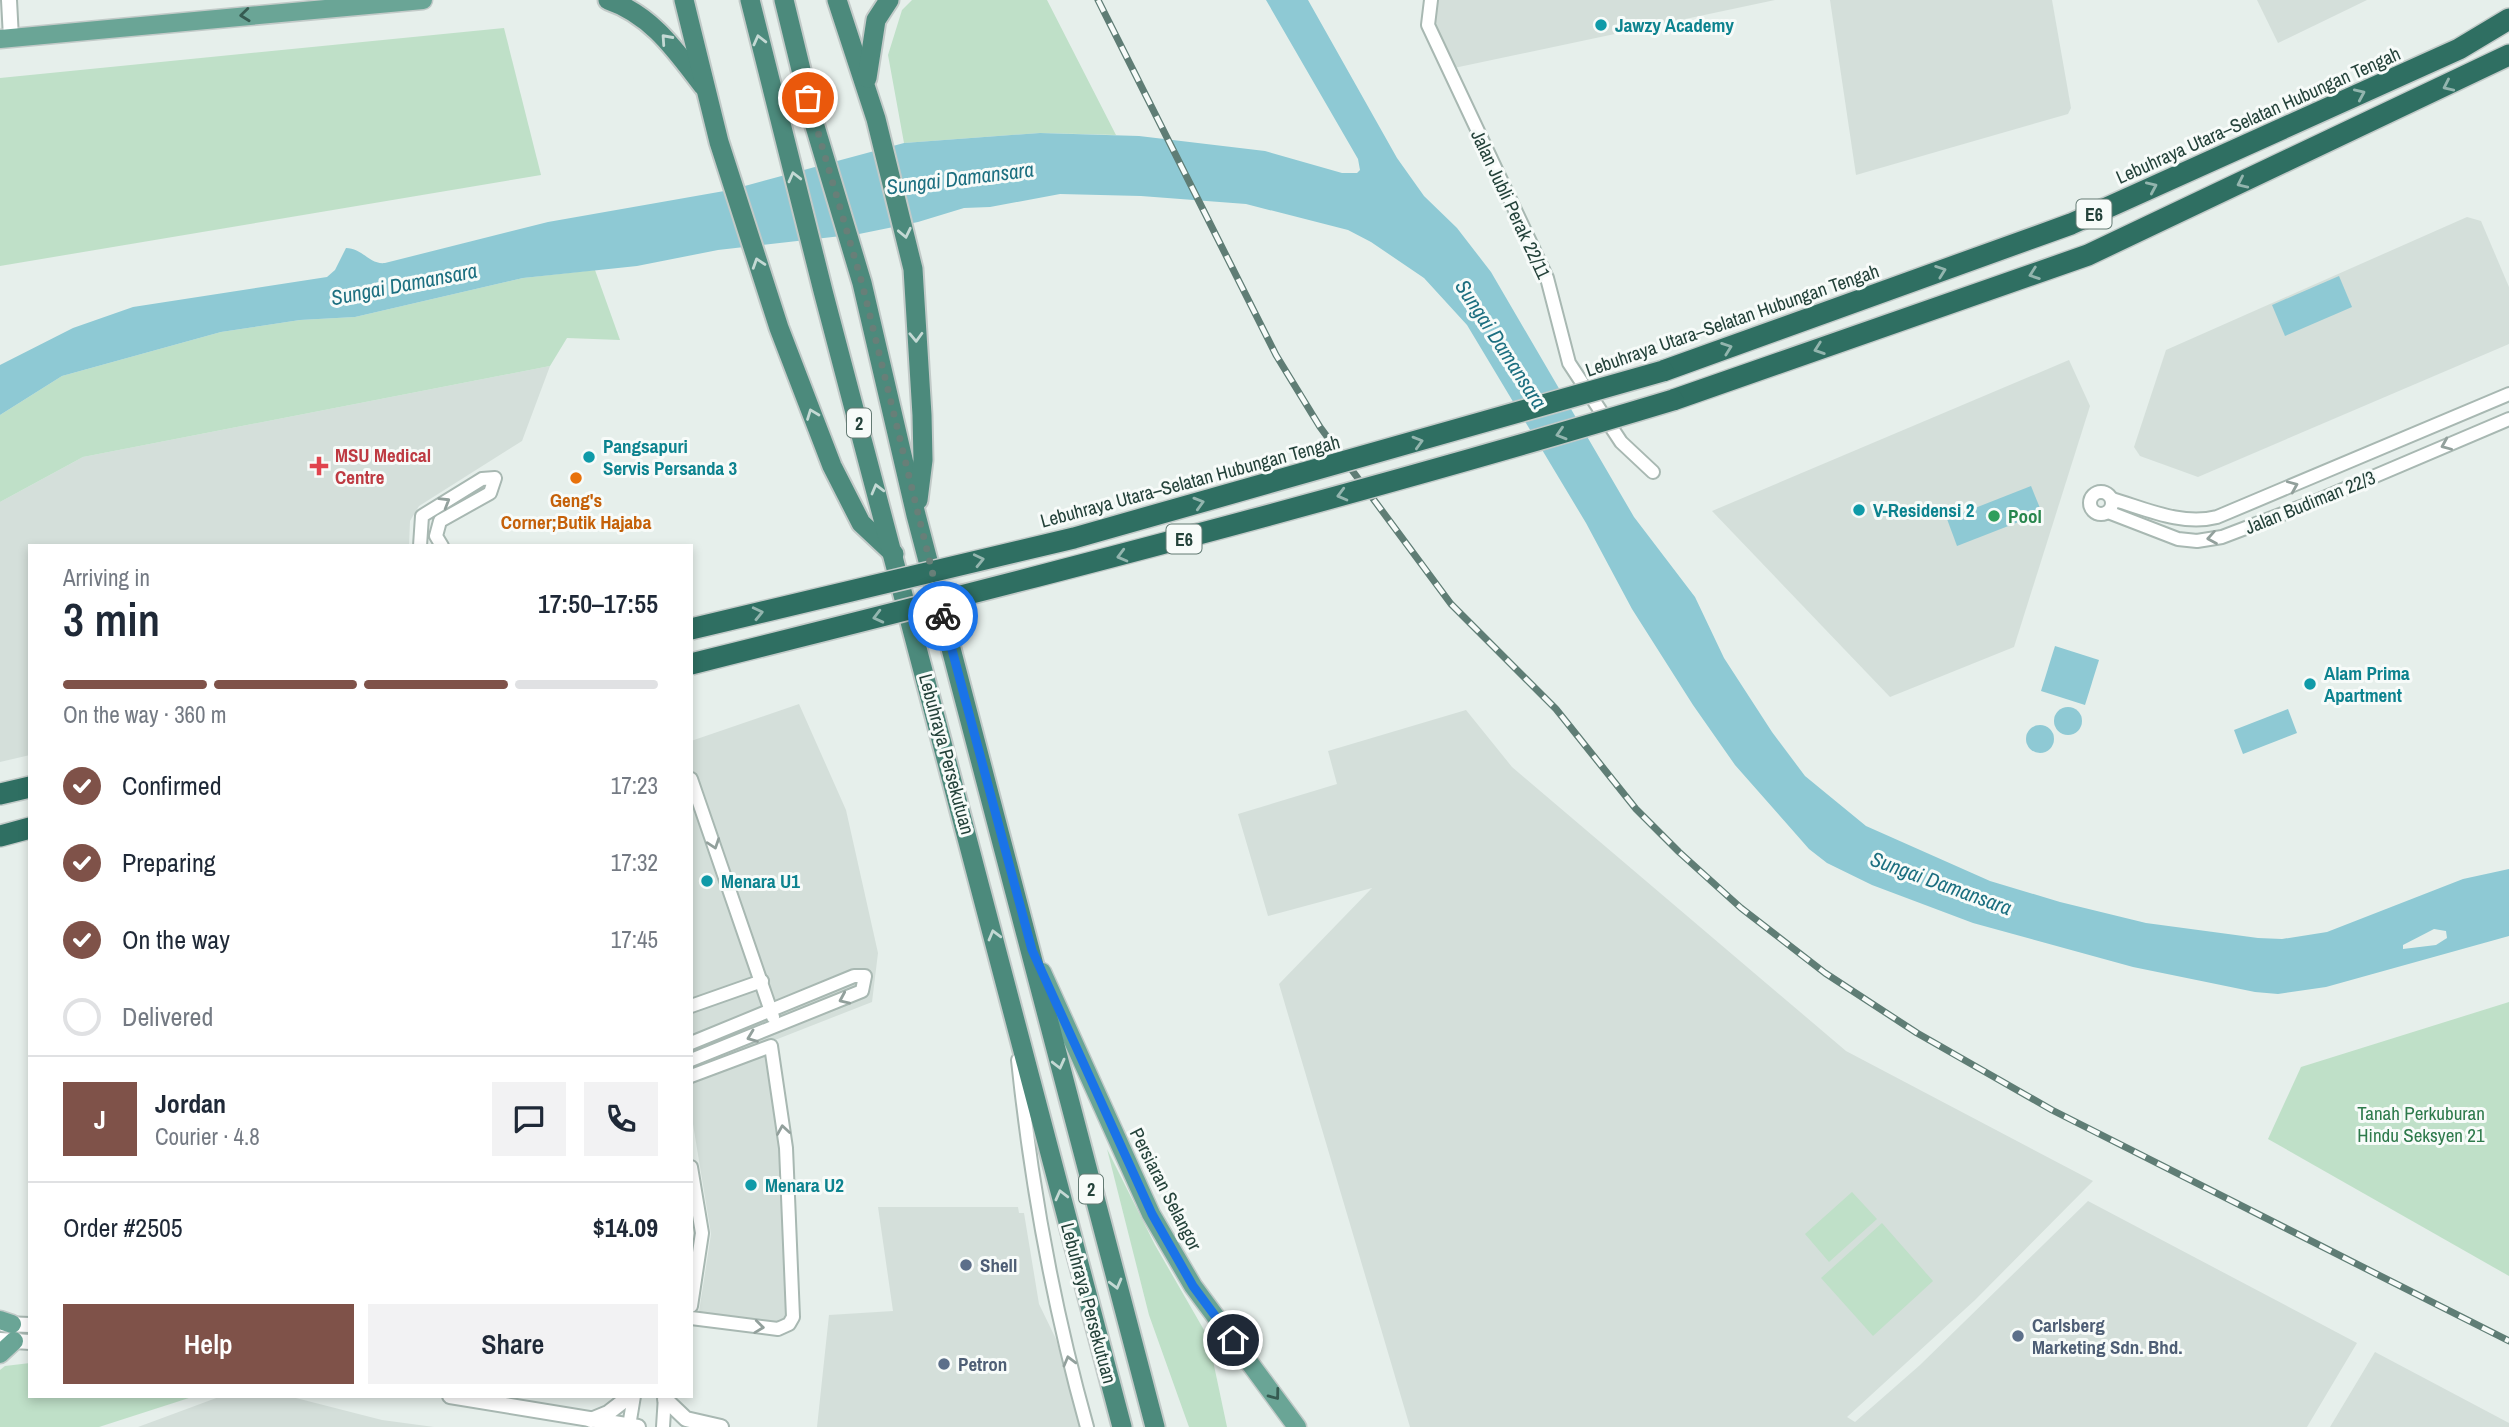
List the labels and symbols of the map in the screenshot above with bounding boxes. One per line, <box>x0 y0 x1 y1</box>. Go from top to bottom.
one-way arrow <box>240 7 251 22</box>
place label: Jawzy Academy <box>1615 12 1734 38</box>
marker: Jawzy Academy <box>1593 17 1609 33</box>
one-way arrow <box>662 34 674 47</box>
one-way arrow <box>753 34 768 46</box>
street label: Lebuhraya Utara–Selatan Hubungan Tengah <box>2112 40 2404 190</box>
pin <box>778 68 838 128</box>
one-way arrow <box>2443 78 2455 92</box>
one-way arrow <box>2353 88 2365 102</box>
street label: Jalan Jubli Perak 22/11 <box>1465 125 1557 283</box>
water label: Sungai Damansara <box>885 155 1035 201</box>
one-way arrow <box>788 171 802 183</box>
one-way arrow <box>2237 174 2249 188</box>
one-way arrow <box>2145 181 2158 195</box>
road number: E6 <box>2076 200 2112 229</box>
one-way arrow <box>897 227 912 239</box>
water label: Sungai Damansara <box>328 256 480 312</box>
street label: Lebuhraya Utara–Selatan Hubungan Tengah <box>1582 257 1882 383</box>
one-way arrow <box>752 258 767 270</box>
one-way arrow <box>1934 265 1946 279</box>
one-way arrow <box>2028 265 2040 279</box>
water label: Sungai Damansara <box>1448 274 1554 414</box>
one-way arrow <box>908 332 923 343</box>
one-way arrow <box>1813 341 1826 355</box>
one-way arrow <box>1720 342 1732 356</box>
one-way arrow <box>806 408 820 420</box>
road number: 2 <box>847 408 871 438</box>
one-way arrow <box>1555 425 1567 440</box>
street label: Lebuhraya Utara–Selatan Hubungan Tengah <box>1037 428 1343 534</box>
place label: Pangsapuri Servis Persanda 3 <box>603 433 738 481</box>
one-way arrow <box>1412 435 1424 450</box>
one-way arrow <box>2441 437 2453 451</box>
place label: MSU Medical Centre <box>335 442 431 490</box>
marker: Pangsapuri Servis Persanda 3 <box>581 449 597 465</box>
marker: MSU Medical Centre <box>309 456 329 476</box>
street label: Jalan Budiman 22/3 <box>2241 464 2379 540</box>
marker: Geng's Corner;Butik Hajaba <box>568 470 584 486</box>
one-way arrow <box>2285 480 2298 494</box>
one-way arrow <box>870 483 885 495</box>
place label: Geng's Corner;Butik Hajaba <box>501 487 652 535</box>
one-way arrow <box>1336 487 1348 501</box>
one-way arrow <box>1193 496 1205 511</box>
place label: V-Residensi 2 <box>1873 497 1975 523</box>
one-way arrow <box>437 498 450 511</box>
marker: V-Residensi 2 <box>1851 502 1867 518</box>
place label: Pool <box>2008 503 2042 529</box>
marker: Pool <box>1986 508 2002 524</box>
road number: E6 <box>1166 524 1202 554</box>
one-way arrow <box>2206 530 2218 545</box>
one-way arrow <box>1117 547 1129 562</box>
one-way arrow <box>973 554 985 569</box>
courier <box>908 581 978 651</box>
one-way arrow <box>752 607 764 621</box>
one-way arrow <box>872 609 884 623</box>
place label: Alam Prima Apartment <box>2324 660 2410 708</box>
street label: Lebuhraya Persekutuan <box>913 671 981 837</box>
marker: Alam Prima Apartment <box>2302 676 2318 692</box>
one-way arrow <box>706 837 720 849</box>
water label: Sungai Damansara <box>1866 844 2016 922</box>
place label: Menara U1 <box>721 868 800 894</box>
marker: Menara U1 <box>699 873 715 889</box>
one-way arrow <box>988 929 1002 941</box>
one-way arrow <box>839 991 852 1005</box>
one-way arrow <box>746 1029 758 1043</box>
one-way arrow <box>1051 1058 1066 1070</box>
park label: Tanah Perkuburan Hindu Seksyen 21 <box>2357 1100 2485 1148</box>
street label: Persiaran Selangor <box>1124 1123 1208 1255</box>
one-way arrow <box>776 1124 791 1136</box>
place label: Menara U2 <box>765 1172 844 1198</box>
road number: 2 <box>1079 1174 1103 1204</box>
marker: Menara U2 <box>743 1177 759 1193</box>
one-way arrow <box>1055 1189 1069 1201</box>
street label: Lebuhraya Persekutuan <box>1055 1220 1123 1386</box>
place label: Shell <box>980 1252 1017 1278</box>
marker: Shell <box>958 1257 974 1273</box>
one-way arrow <box>1108 1278 1122 1290</box>
pin <box>1203 1310 1263 1370</box>
place label: Carlsberg Marketing Sdn. Bhd. <box>2032 1312 2183 1360</box>
one-way arrow <box>753 1319 765 1334</box>
marker: Carlsberg Marketing Sdn. Bhd. <box>2010 1328 2026 1344</box>
place label: Petron <box>958 1351 1007 1377</box>
one-way arrow <box>1062 1355 1077 1367</box>
marker: Petron <box>936 1356 952 1372</box>
one-way arrow <box>1267 1387 1279 1400</box>

